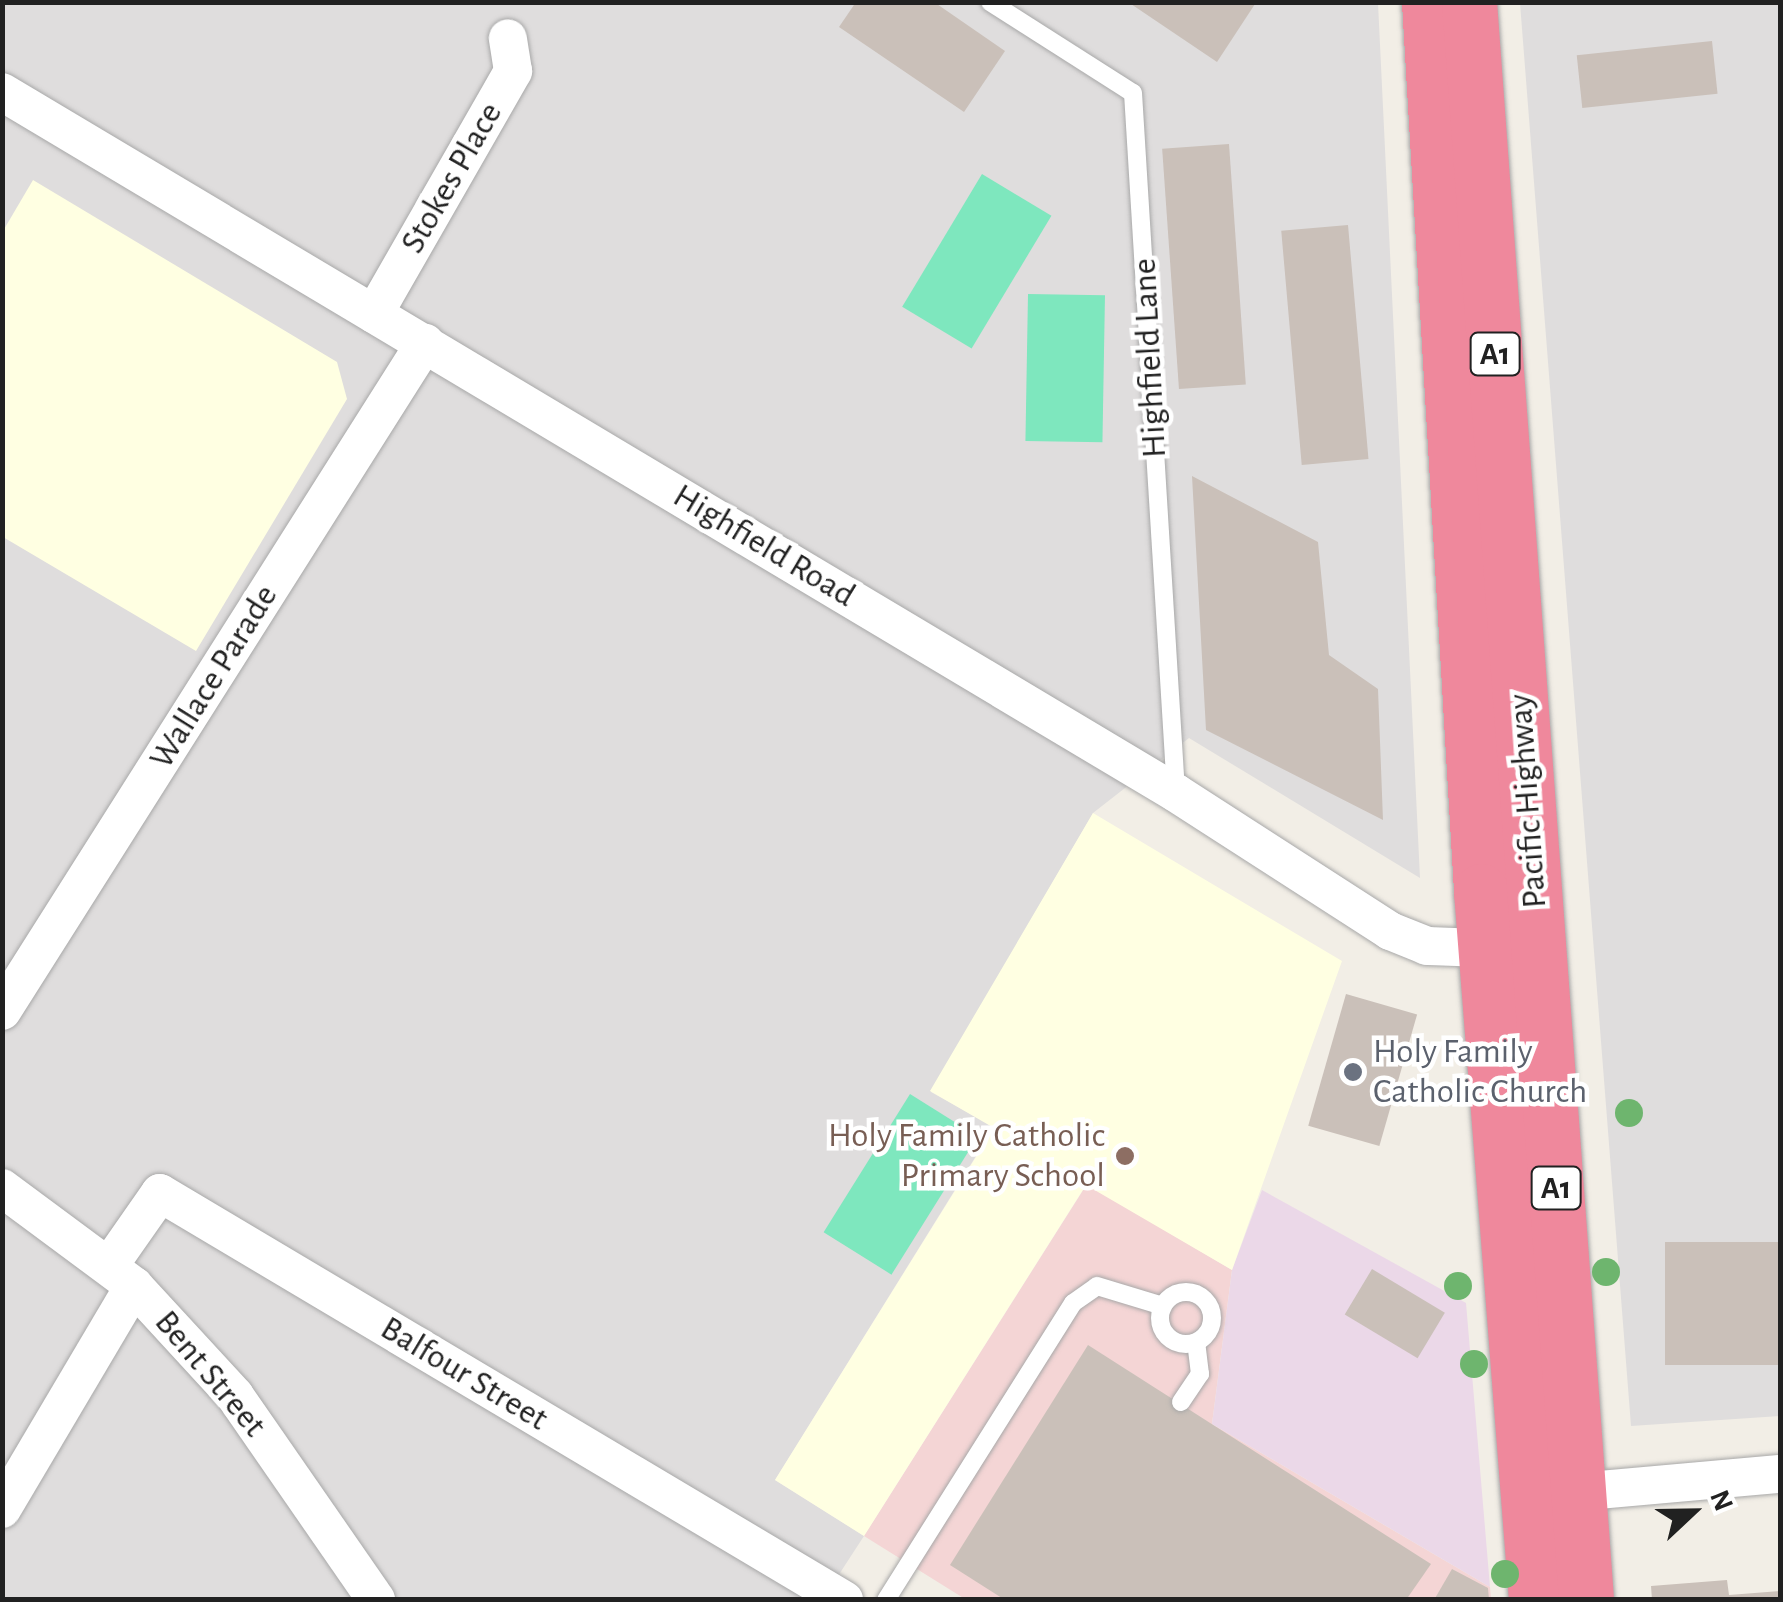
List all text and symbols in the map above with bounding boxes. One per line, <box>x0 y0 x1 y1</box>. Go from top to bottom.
street label: Stokes Place <box>392 95 512 261</box>
street label: Highfield Lane <box>1124 257 1176 459</box>
road number: A1 <box>1468 327 1522 381</box>
street label: Highfield Road <box>665 475 863 617</box>
street label: Wallace Parade <box>141 577 287 777</box>
street label: Pacific Highway <box>1500 692 1556 910</box>
place label: Holy Family Catholic Church <box>1373 1031 1587 1113</box>
marker: Holy Family Catholic Church <box>1342 1061 1364 1083</box>
place label: Holy Family Catholic Primary School <box>828 1115 1105 1197</box>
marker: Holy Family Catholic Primary School <box>1114 1145 1136 1167</box>
road number: A1 <box>1528 1161 1584 1215</box>
street label: Bent Street <box>145 1302 275 1446</box>
street label: Balfour Street <box>373 1308 555 1440</box>
north arrow <box>1643 1462 1743 1562</box>
text: N <box>1704 1486 1737 1515</box>

